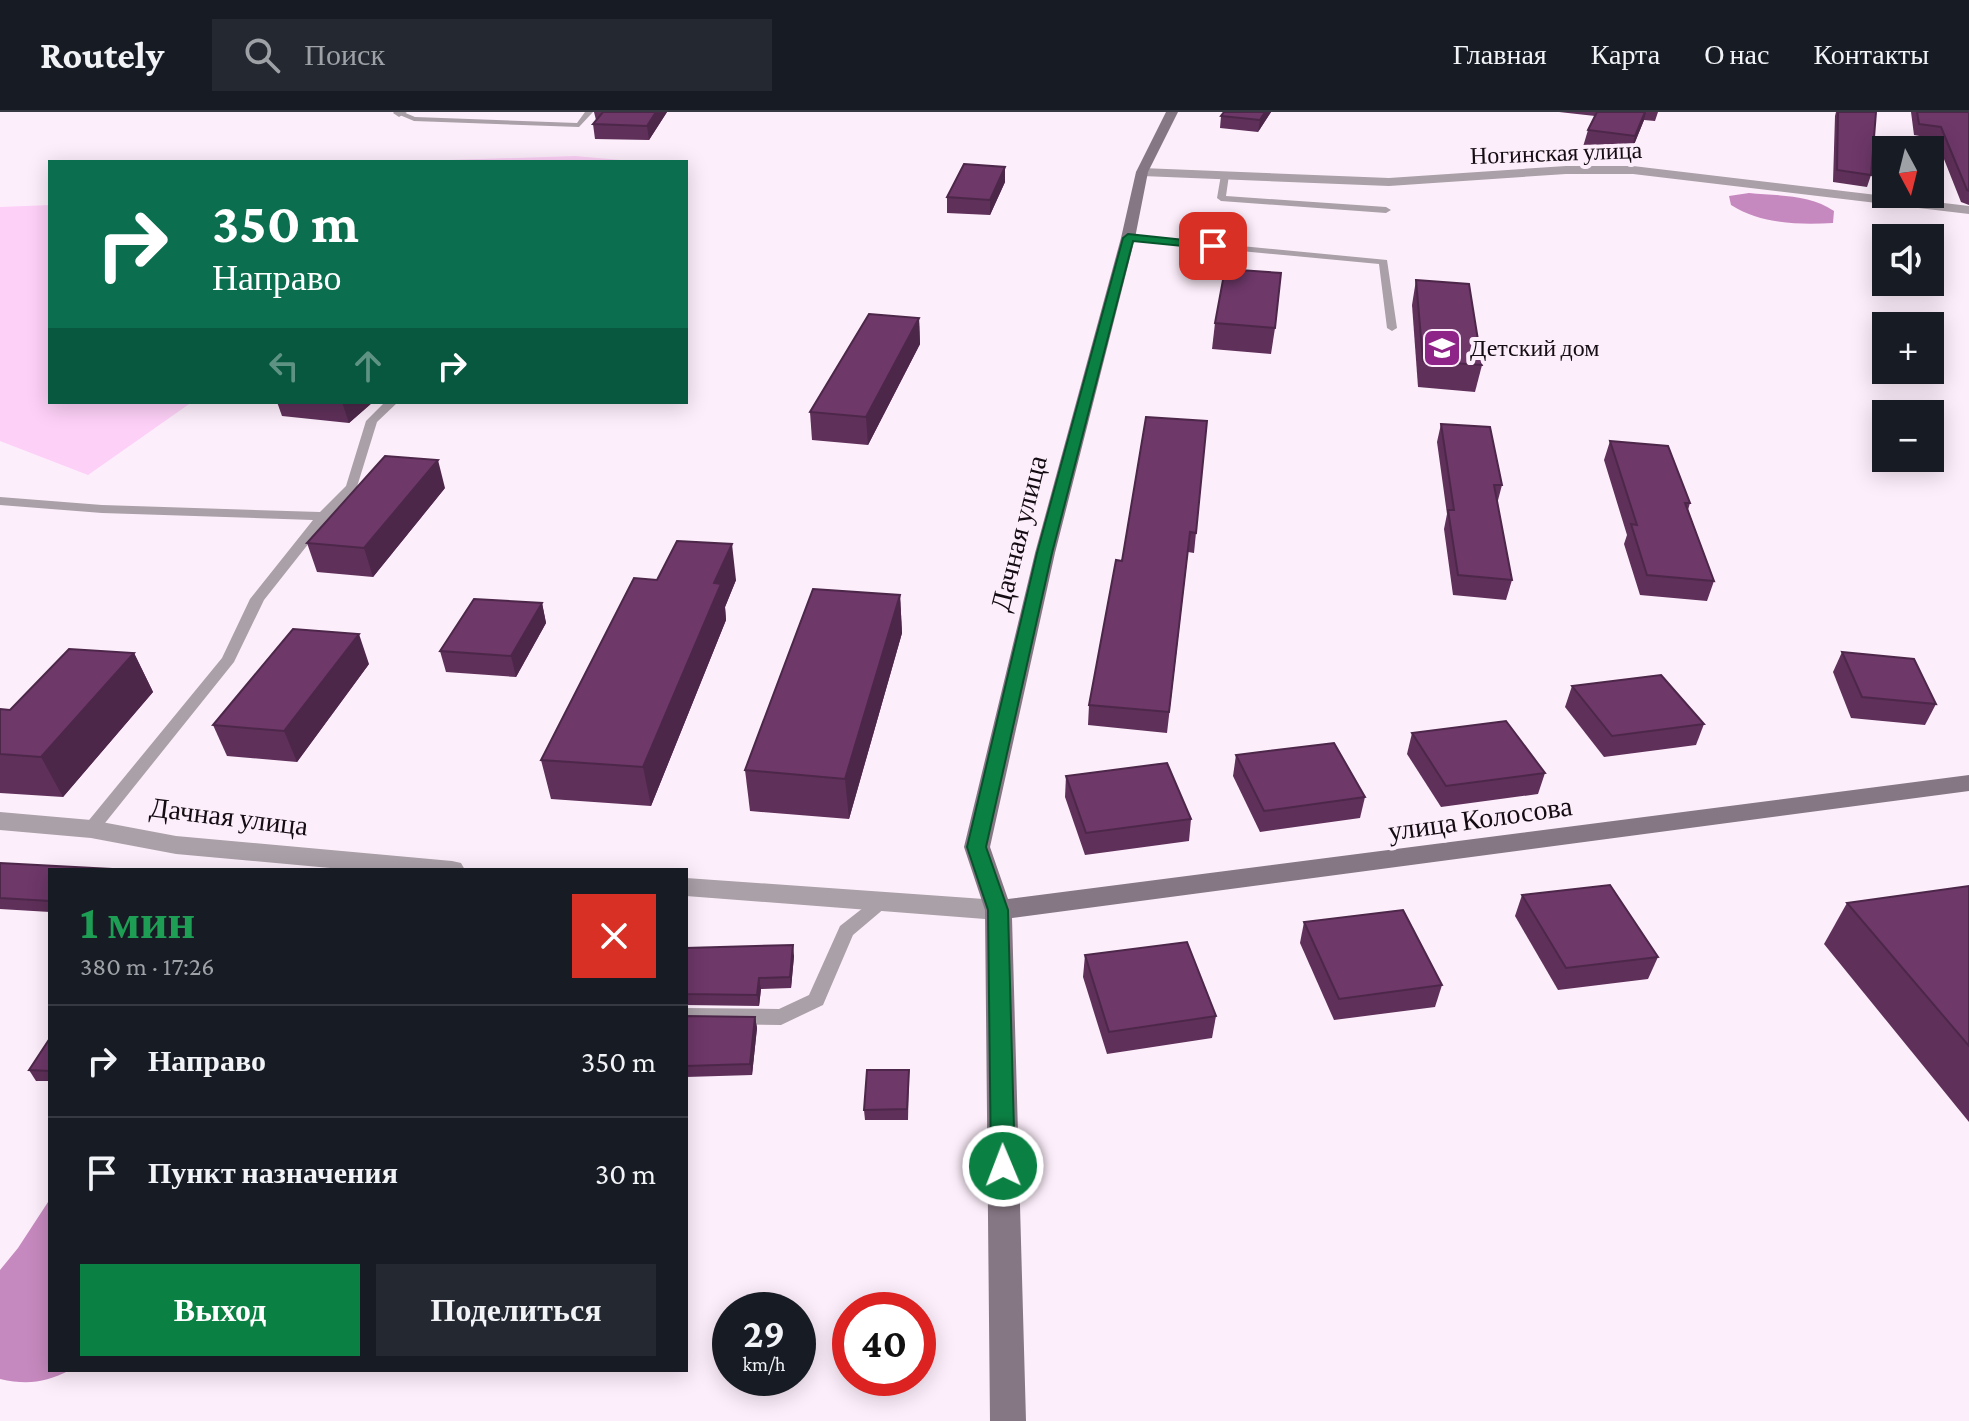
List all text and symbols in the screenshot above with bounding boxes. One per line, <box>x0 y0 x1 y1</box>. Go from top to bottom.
search box <box>212 19 772 91</box>
icon: search <box>240 33 284 77</box>
text: Routely <box>40 34 164 76</box>
text: Поиск <box>304 38 385 71</box>
text: Главная <box>1453 39 1547 70</box>
text: Карта <box>1591 39 1660 70</box>
text: О нас <box>1704 39 1769 70</box>
text: Контакты <box>1813 39 1929 70</box>
street label: Ногинская улица <box>1469 136 1643 169</box>
north arrow <box>1872 136 1944 208</box>
map controls <box>1872 136 1944 472</box>
icon: right <box>80 192 184 296</box>
text: 350 m <box>212 192 359 254</box>
pin <box>1179 212 1247 280</box>
icon: arrive <box>1191 224 1235 268</box>
button: sound <box>1872 224 1944 296</box>
text: Направо <box>212 258 342 298</box>
button: + <box>1872 312 1944 384</box>
school or university icon: Детский дом <box>1421 327 1463 369</box>
place label: Детский дом <box>1470 334 1600 361</box>
icon: left <box>262 344 306 388</box>
icon: ahead <box>346 344 390 388</box>
icon: right <box>430 344 474 388</box>
button: − <box>1872 400 1944 472</box>
street label: Дачная улица <box>984 452 1053 614</box>
street label: улица Колосова <box>1386 790 1575 847</box>
street label: Дачная улица <box>148 791 310 842</box>
button: close <box>572 894 656 978</box>
text: 1 мин <box>80 895 195 948</box>
text: 380 m · 17:26 <box>80 952 215 981</box>
icon: right <box>80 1039 124 1083</box>
text: Направо <box>148 1044 266 1077</box>
text: 350 m <box>581 1045 656 1078</box>
position arrow <box>961 1124 1045 1208</box>
icon: arrive <box>80 1151 124 1195</box>
text: Пункт назначения <box>148 1156 398 1189</box>
text: 30 m <box>595 1157 656 1190</box>
button: Выход <box>80 1264 360 1356</box>
button: Поделиться <box>376 1264 656 1356</box>
speed limit sign: 40 <box>832 1292 936 1396</box>
text: 29 <box>743 1311 785 1356</box>
text: km/h <box>742 1353 786 1375</box>

